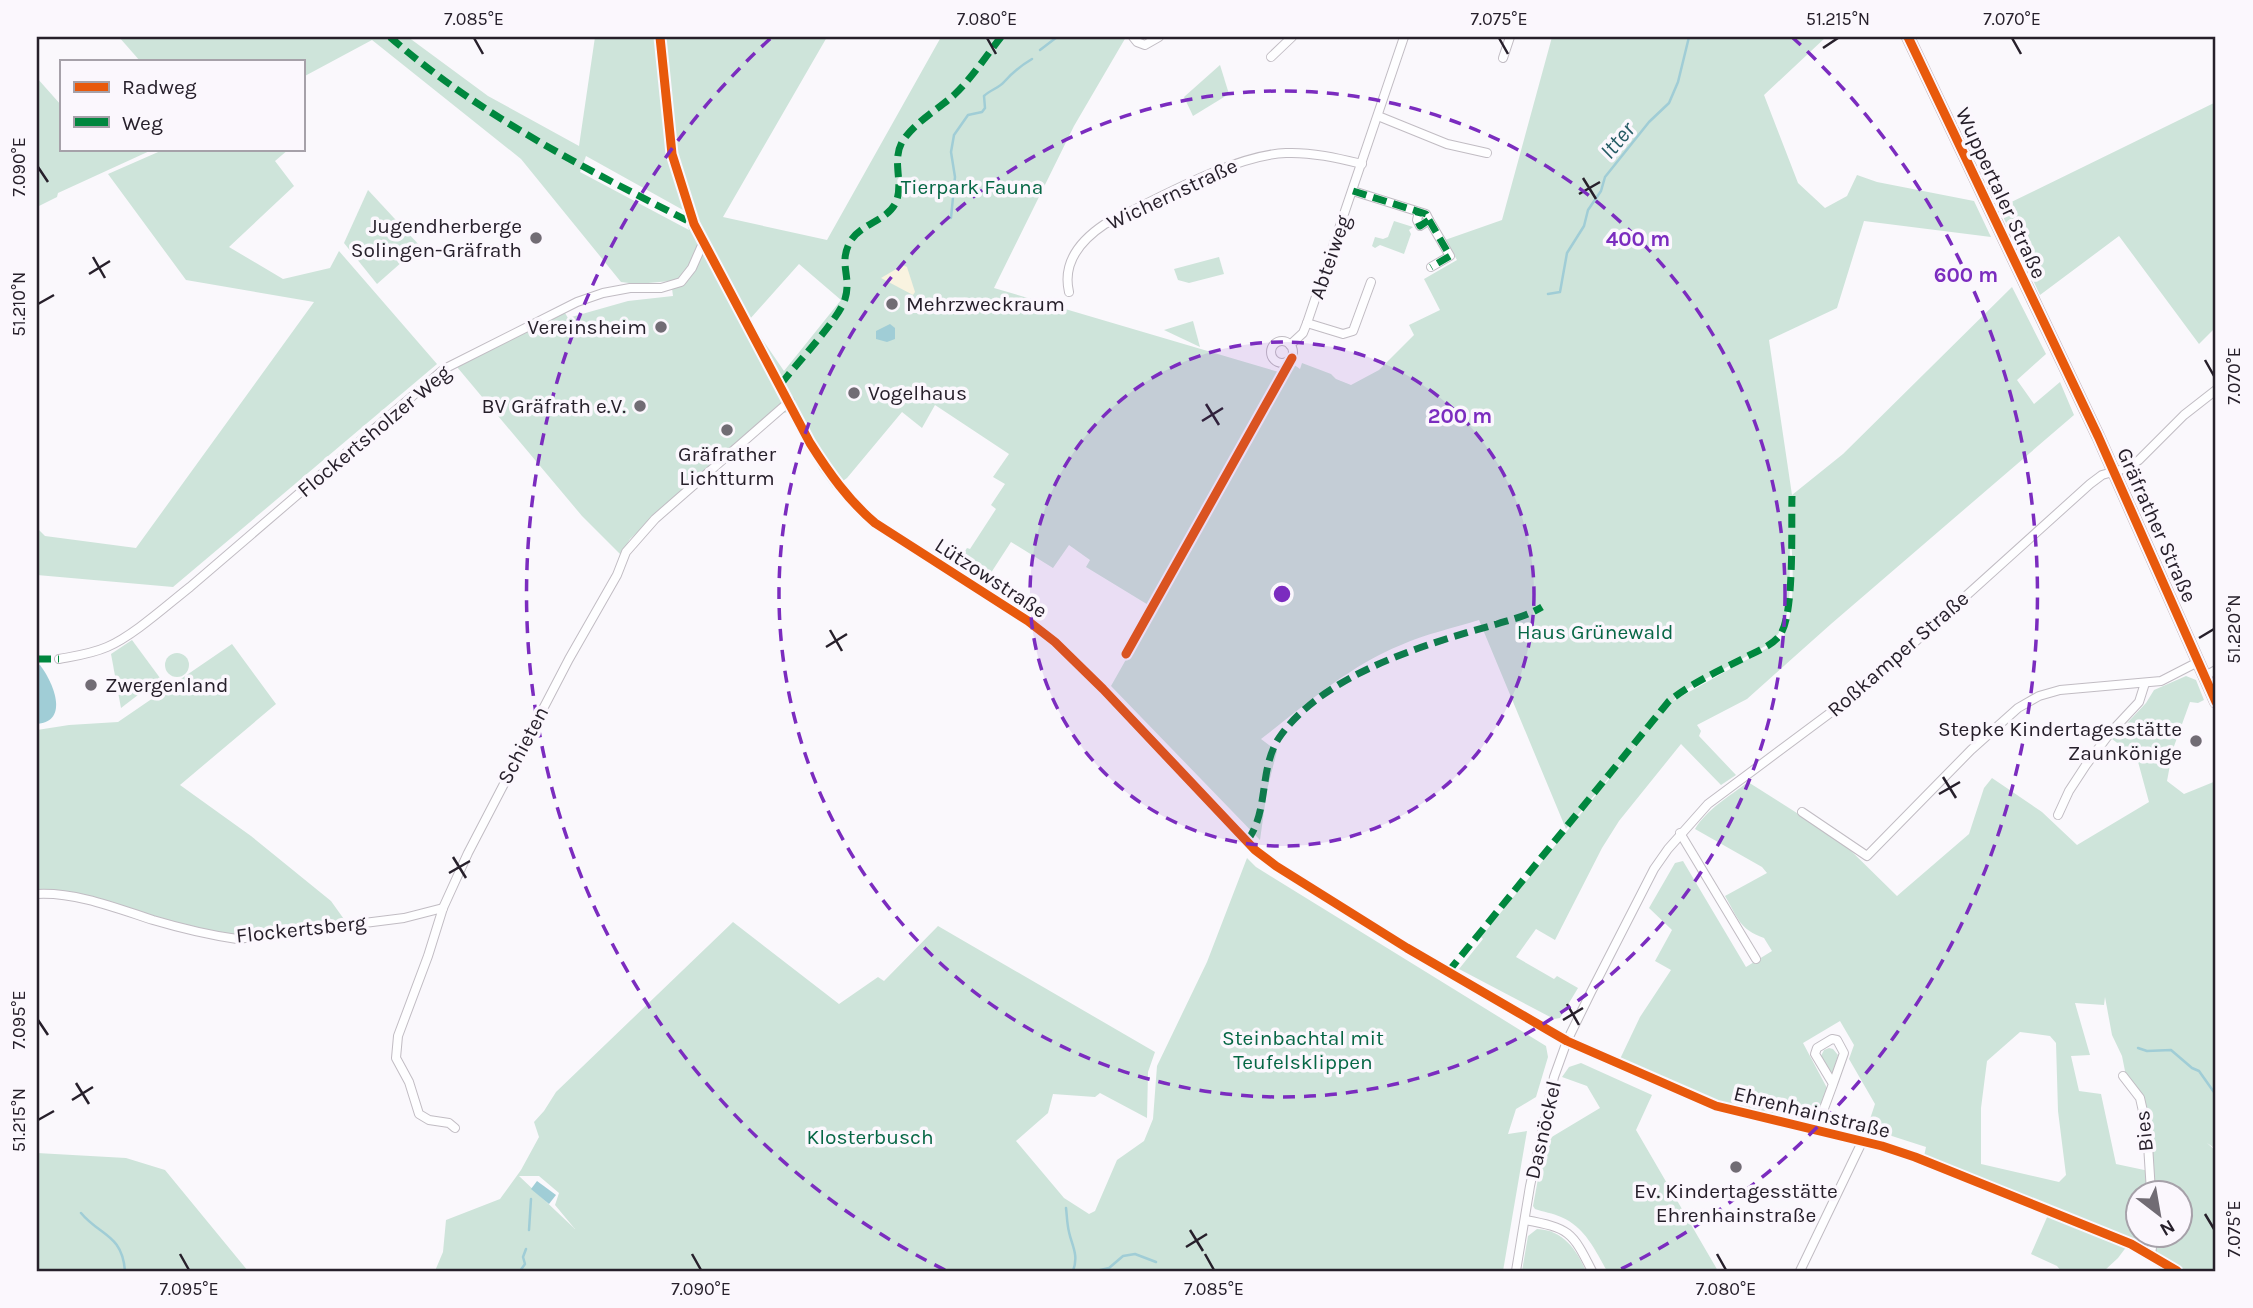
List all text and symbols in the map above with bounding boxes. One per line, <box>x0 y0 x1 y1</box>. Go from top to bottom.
text: 7.085°E <box>444 8 504 30</box>
text: 7.080°E <box>957 8 1017 30</box>
text: 7.075°E <box>1470 8 1528 30</box>
text: 51.215°N <box>1806 8 1870 30</box>
text: 7.070°E <box>1983 8 2041 30</box>
legend <box>60 60 304 150</box>
text: Radweg <box>122 75 197 99</box>
street label: Wuppertaler Straße <box>1951 104 2051 282</box>
text: Weg <box>122 111 163 135</box>
water label: Itter <box>1594 116 1641 164</box>
text: 7.090°E <box>8 137 30 197</box>
street label: Wichernstraße <box>1103 153 1241 235</box>
park label: Tierpark Fauna <box>901 175 1043 199</box>
street label: Abteiweg <box>1304 212 1356 302</box>
place label: Jugendherberge Solingen-Gräfrath <box>351 214 522 262</box>
text: 400 m <box>1606 227 1670 251</box>
marker: Jugendherberge Solingen-Gräfrath <box>528 230 544 246</box>
text: 600 m <box>1934 263 1998 287</box>
text: 51.210°N <box>8 272 30 336</box>
place label: Mehrzweckraum <box>906 292 1065 316</box>
marker: Mehrzweckraum <box>884 296 900 312</box>
place label: Vereinsheim <box>527 315 647 339</box>
marker: Vereinsheim <box>653 319 669 335</box>
text: 7.070°E <box>2223 347 2245 405</box>
street label: Flockertsholzer Weg <box>293 360 456 502</box>
place label: Vogelhaus <box>868 381 967 405</box>
marker: Vogelhaus <box>846 385 862 401</box>
place label: BV Gräfrath e.V. <box>481 394 626 418</box>
marker: BV Gräfrath e.V. <box>632 398 648 414</box>
text: 200 m <box>1428 404 1492 428</box>
marker: Gräfrather Lichtturm <box>719 422 735 438</box>
place label: Gräfrather Lichtturm <box>678 442 776 490</box>
street label: Gräfrather Straße <box>2112 444 2202 606</box>
street label: Lützowstraße <box>930 533 1052 623</box>
centre of rings <box>1270 582 1294 606</box>
street label: Roßkamper Straße <box>1822 586 1974 722</box>
text: 51.220°N <box>2223 594 2245 664</box>
park label: Haus Grünewald <box>1517 620 1673 644</box>
place label: Zwergenland <box>105 673 229 697</box>
marker: Zwergenland <box>83 677 99 693</box>
street label: Schieten <box>493 702 553 788</box>
place label: Stepke Kindertagesstätte Zaunkönige <box>1938 717 2182 765</box>
marker: Stepke Kindertagesstätte Zaunkönige <box>2188 733 2204 749</box>
street label: Flockertsberg <box>235 910 367 948</box>
text: 7.095°E <box>8 990 30 1050</box>
park label: Steinbachtal mit Teufelsklippen <box>1222 1026 1384 1074</box>
street label: Dasnöckel <box>1520 1079 1566 1181</box>
street label: Ehrenhainstraße <box>1731 1081 1893 1143</box>
text: 51.215°N <box>8 1088 30 1152</box>
street label: Bies <box>2130 1109 2158 1153</box>
park label: Klosterbusch <box>806 1125 934 1149</box>
marker: Ev. Kindertagesstätte Ehrenhainstraße <box>1728 1159 1744 1175</box>
north arrow <box>2124 1178 2194 1248</box>
place label: Ev. Kindertagesstätte Ehrenhainstraße <box>1634 1179 1838 1227</box>
text: 7.075°E <box>2223 1200 2245 1258</box>
text: N <box>2156 1215 2179 1241</box>
text: 7.095°E <box>159 1278 219 1300</box>
text: 7.090°E <box>671 1278 731 1300</box>
text: 7.085°E <box>1184 1278 1244 1300</box>
text: 7.080°E <box>1696 1278 1756 1300</box>

